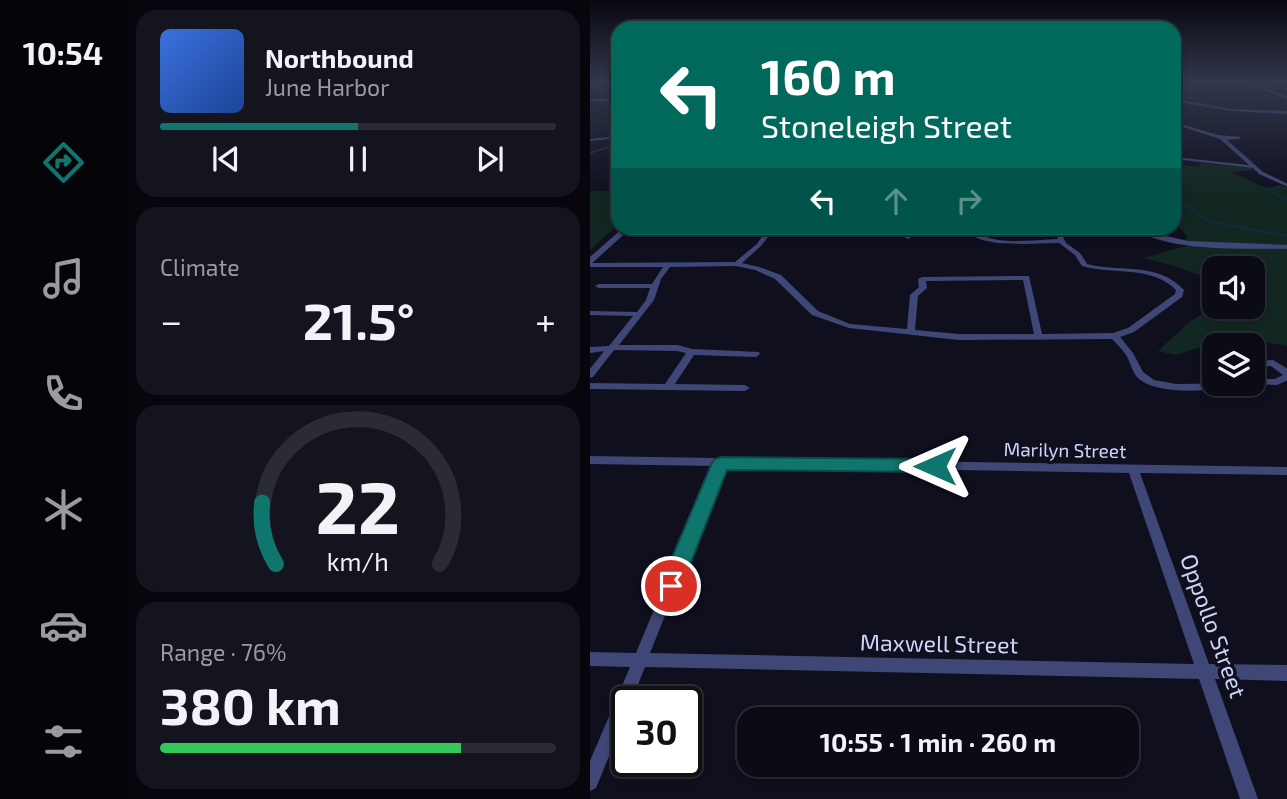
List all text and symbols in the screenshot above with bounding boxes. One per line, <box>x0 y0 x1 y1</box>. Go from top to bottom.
text: 10:54 <box>23 33 103 71</box>
text: Northbound <box>265 42 414 73</box>
text: 160 m <box>761 46 896 105</box>
icon: left <box>646 49 737 140</box>
text: June Harbor <box>265 73 389 101</box>
text: Stoneleigh Street <box>761 106 1012 144</box>
icon: directions <box>39 138 88 187</box>
icon: previous <box>207 140 245 178</box>
icon: pause <box>339 140 377 178</box>
icon: next <box>471 140 509 178</box>
icon: left <box>804 182 842 220</box>
icon: ahead <box>877 182 915 220</box>
icon: right <box>950 182 988 220</box>
text: Climate <box>160 253 240 281</box>
icon: music <box>39 254 88 303</box>
map controls <box>1202 256 1265 396</box>
button: sound <box>1202 256 1265 319</box>
text: 21.5° <box>303 288 415 350</box>
text: − <box>160 297 182 343</box>
text: + <box>535 297 556 343</box>
button: layers <box>1202 333 1265 396</box>
icon: phone <box>39 369 88 418</box>
position arrow <box>898 429 972 503</box>
street label: Marilyn Street <box>1003 437 1127 462</box>
text: 22 <box>316 462 400 550</box>
icon: climate <box>39 485 88 534</box>
text: km/h <box>327 546 389 576</box>
street label: Oppollo Street <box>1175 550 1253 702</box>
pin <box>641 556 701 616</box>
icon: arrive <box>652 567 690 605</box>
icon: car <box>39 601 88 650</box>
street label: Maxwell Street <box>860 628 1019 658</box>
text: Range · 76% <box>160 638 286 666</box>
text: 380 km <box>160 673 341 735</box>
speed limit sign: 30 <box>611 686 702 777</box>
icon: filters <box>39 717 88 766</box>
text: 10:55 · 1 min · 260 m <box>820 726 1056 757</box>

